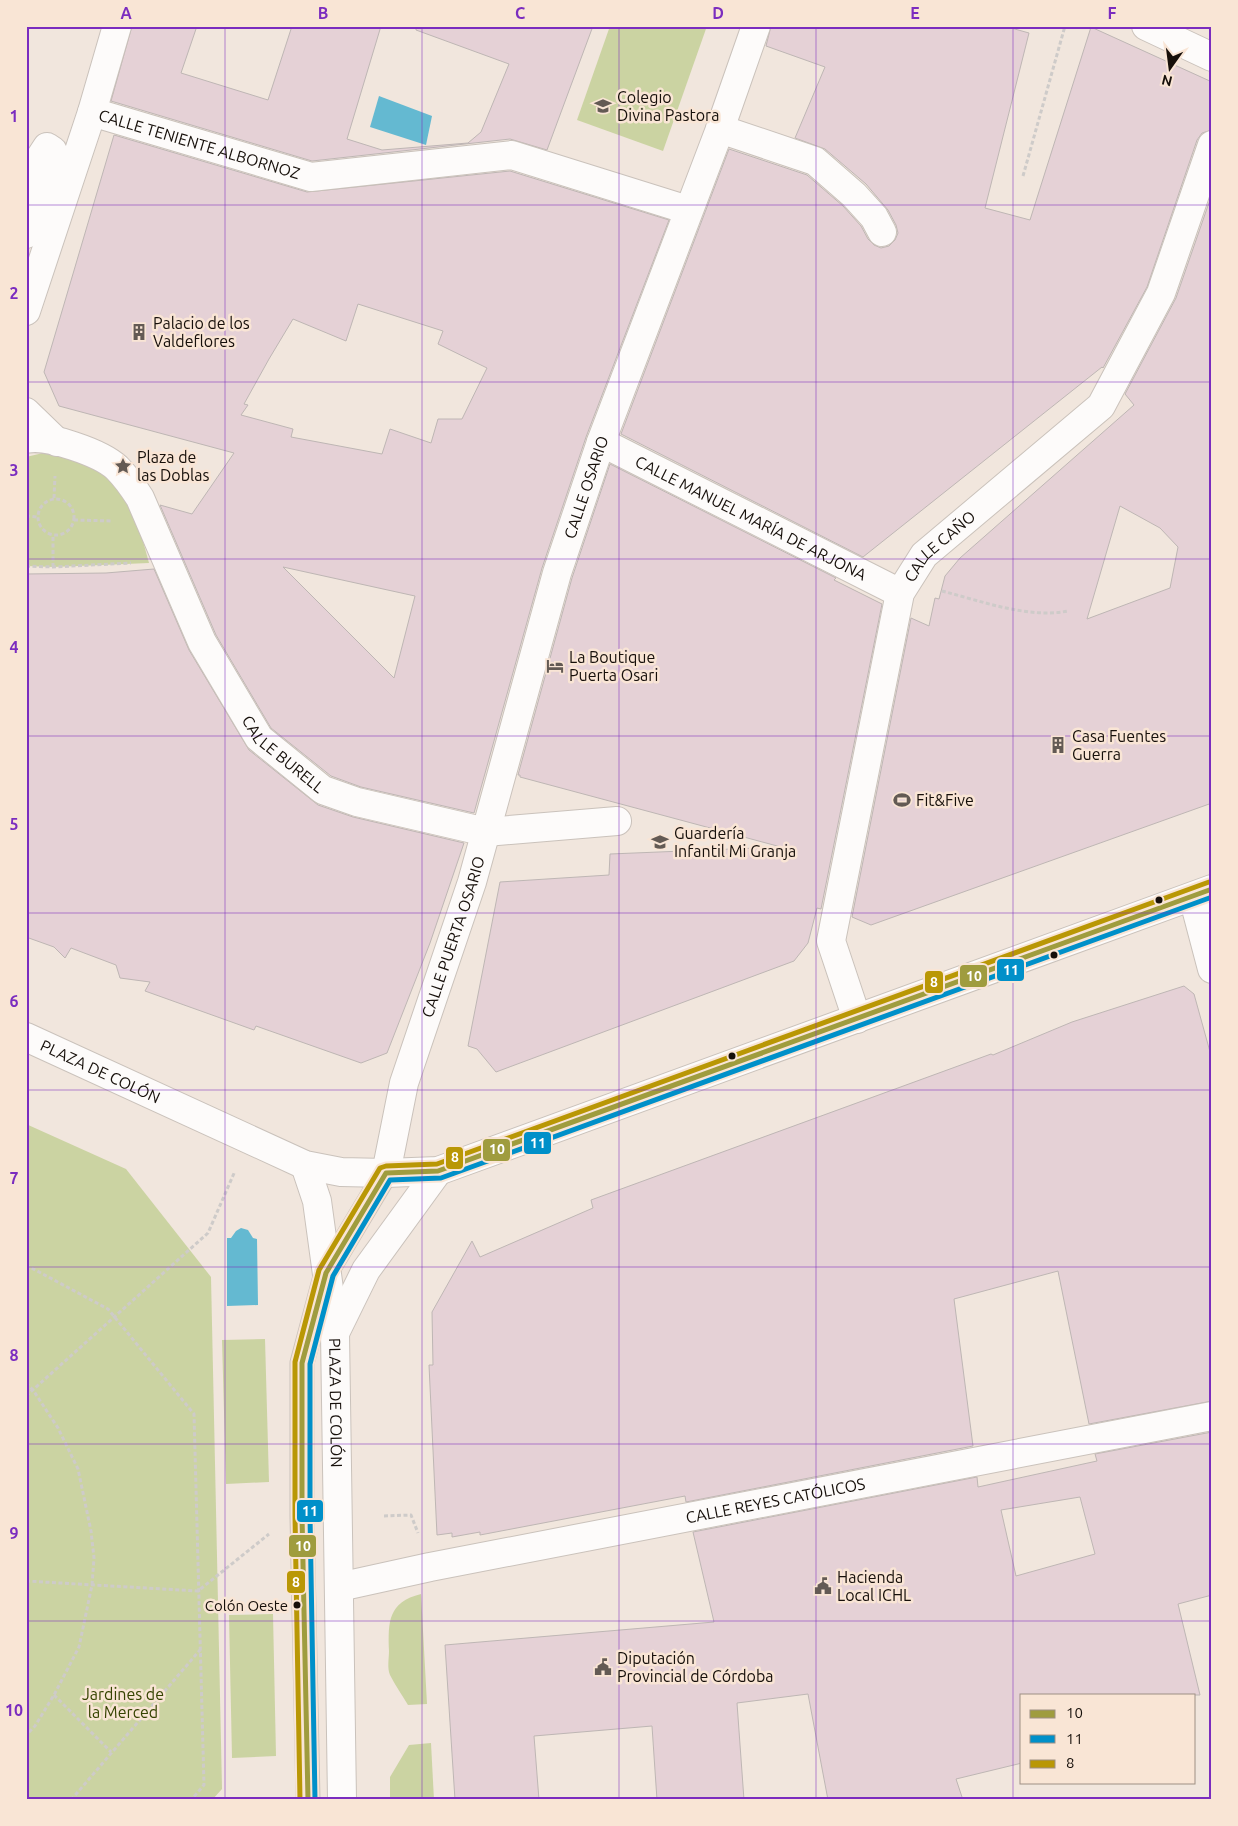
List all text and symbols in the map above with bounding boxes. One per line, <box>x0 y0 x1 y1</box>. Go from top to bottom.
text: A <box>120 4 132 22</box>
text: B <box>318 4 328 22</box>
text: C <box>515 4 525 22</box>
text: D <box>712 4 724 22</box>
text: E <box>910 4 920 22</box>
text: F <box>1108 4 1117 22</box>
north arrow <box>1146 42 1196 92</box>
text: N <box>1160 72 1174 90</box>
place label: Colegio Divina Pastora <box>617 88 719 124</box>
school or university icon: Colegio Divina Pastora <box>593 96 613 116</box>
street label: CALLE TENIENTE ALBORNOZ <box>97 106 302 182</box>
text: 1 <box>9 107 19 125</box>
text: 2 <box>9 284 19 302</box>
place label: Palacio de los Valdeflores <box>153 314 250 350</box>
building icon: Palacio de los Valdeflores <box>129 322 149 342</box>
street label: CALLE OSARIO <box>560 433 611 541</box>
place label: Plaza de las Doblas <box>137 448 210 484</box>
street label: CALLE MANUEL MARÍA DE ARJONA <box>632 452 870 584</box>
place icon: Plaza de las Doblas <box>113 456 133 476</box>
text: 3 <box>9 461 19 479</box>
street label: CALLE CAÑO <box>900 507 979 585</box>
text: 4 <box>9 638 19 656</box>
place label: La Boutique Puerta Osari <box>569 648 658 684</box>
hotel icon: La Boutique Puerta Osari <box>545 656 565 676</box>
street label: CALLE BURELL <box>239 712 328 796</box>
place label: Casa Fuentes Guerra <box>1072 727 1166 763</box>
building icon: Casa Fuentes Guerra <box>1048 735 1068 755</box>
sports icon: Fit&Five <box>892 790 912 810</box>
place label: Fit&Five <box>916 791 974 809</box>
text: 5 <box>9 815 19 833</box>
place label: Guardería Infantil Mi Granja <box>674 824 796 860</box>
school or university icon: Guardería Infantil Mi Granja <box>650 832 670 852</box>
street label: CALLE PUERTA OSARIO <box>418 854 488 1020</box>
unlabelled marker <box>1154 895 1164 905</box>
unlabelled marker <box>1049 950 1059 960</box>
line badge: 11 <box>996 958 1025 982</box>
text: 11 <box>1003 962 1019 978</box>
line badge: 10 <box>959 964 988 988</box>
text: 10 <box>966 968 982 984</box>
line badge: 8 <box>924 970 944 994</box>
text: 8 <box>930 974 938 990</box>
text: 6 <box>9 992 19 1010</box>
street label: PLAZA DE COLÓN <box>38 1036 163 1106</box>
unlabelled marker <box>727 1051 737 1061</box>
line badge: 11 <box>523 1131 552 1155</box>
text: 11 <box>530 1135 546 1151</box>
line badge: 10 <box>482 1138 511 1162</box>
text: 10 <box>489 1141 505 1157</box>
line badge: 8 <box>445 1146 464 1170</box>
text: 8 <box>451 1149 459 1165</box>
text: 7 <box>9 1169 19 1187</box>
street label: PLAZA DE COLÓN <box>326 1338 347 1468</box>
text: 8 <box>9 1346 19 1364</box>
street label: CALLE REYES CATÓLICOS <box>684 1474 867 1526</box>
line badge: 11 <box>296 1499 324 1523</box>
text: 11 <box>302 1503 318 1519</box>
text: 9 <box>9 1524 19 1542</box>
line badge: 10 <box>288 1534 317 1558</box>
text: 10 <box>295 1538 311 1554</box>
place label: Hacienda Local ICHL <box>837 1568 911 1604</box>
line badge: 8 <box>286 1570 306 1594</box>
text: 8 <box>292 1574 300 1590</box>
public building icon: Hacienda Local ICHL <box>813 1576 833 1596</box>
place label: Colón Oeste <box>205 1597 288 1614</box>
marker: Colón Oeste <box>292 1600 302 1610</box>
place label: Diputación Provincial de Córdoba <box>617 1649 774 1685</box>
public building icon: Diputación Provincial de Córdoba <box>593 1657 613 1677</box>
park label: Jardines de la Merced <box>82 1685 164 1721</box>
legend <box>1020 1694 1196 1784</box>
text: 10 <box>5 1701 23 1719</box>
text: 10 <box>1066 1704 1083 1721</box>
text: 11 <box>1066 1730 1083 1747</box>
text: 8 <box>1066 1754 1074 1771</box>

